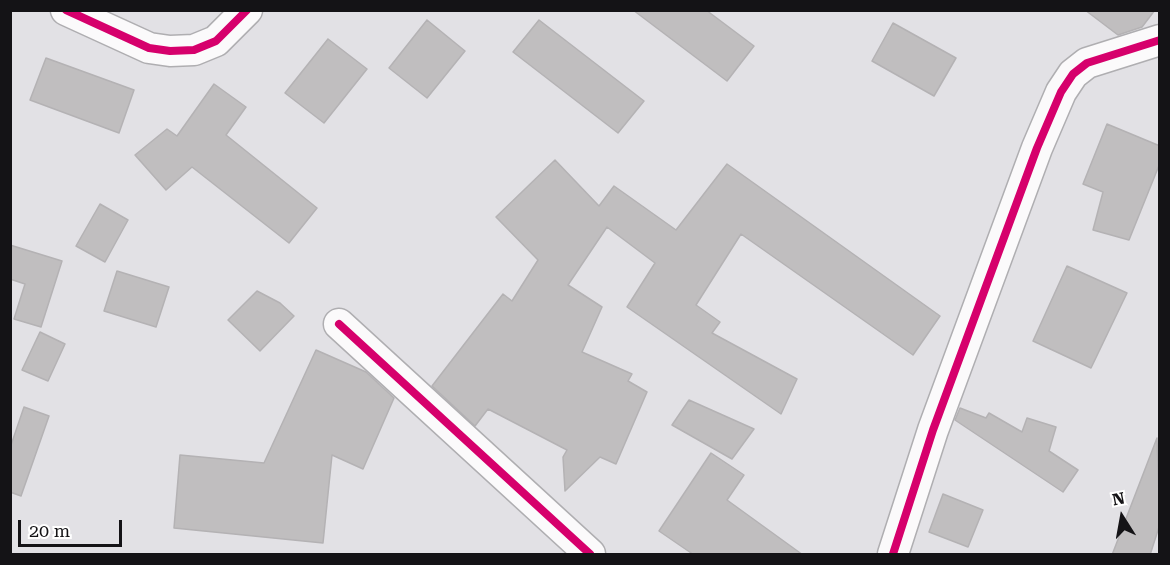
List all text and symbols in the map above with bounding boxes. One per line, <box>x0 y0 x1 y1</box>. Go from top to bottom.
north arrow <box>1092 487 1152 547</box>
text: N <box>1111 488 1126 509</box>
scale bar <box>21 508 124 546</box>
text: 20 m <box>29 520 70 541</box>

